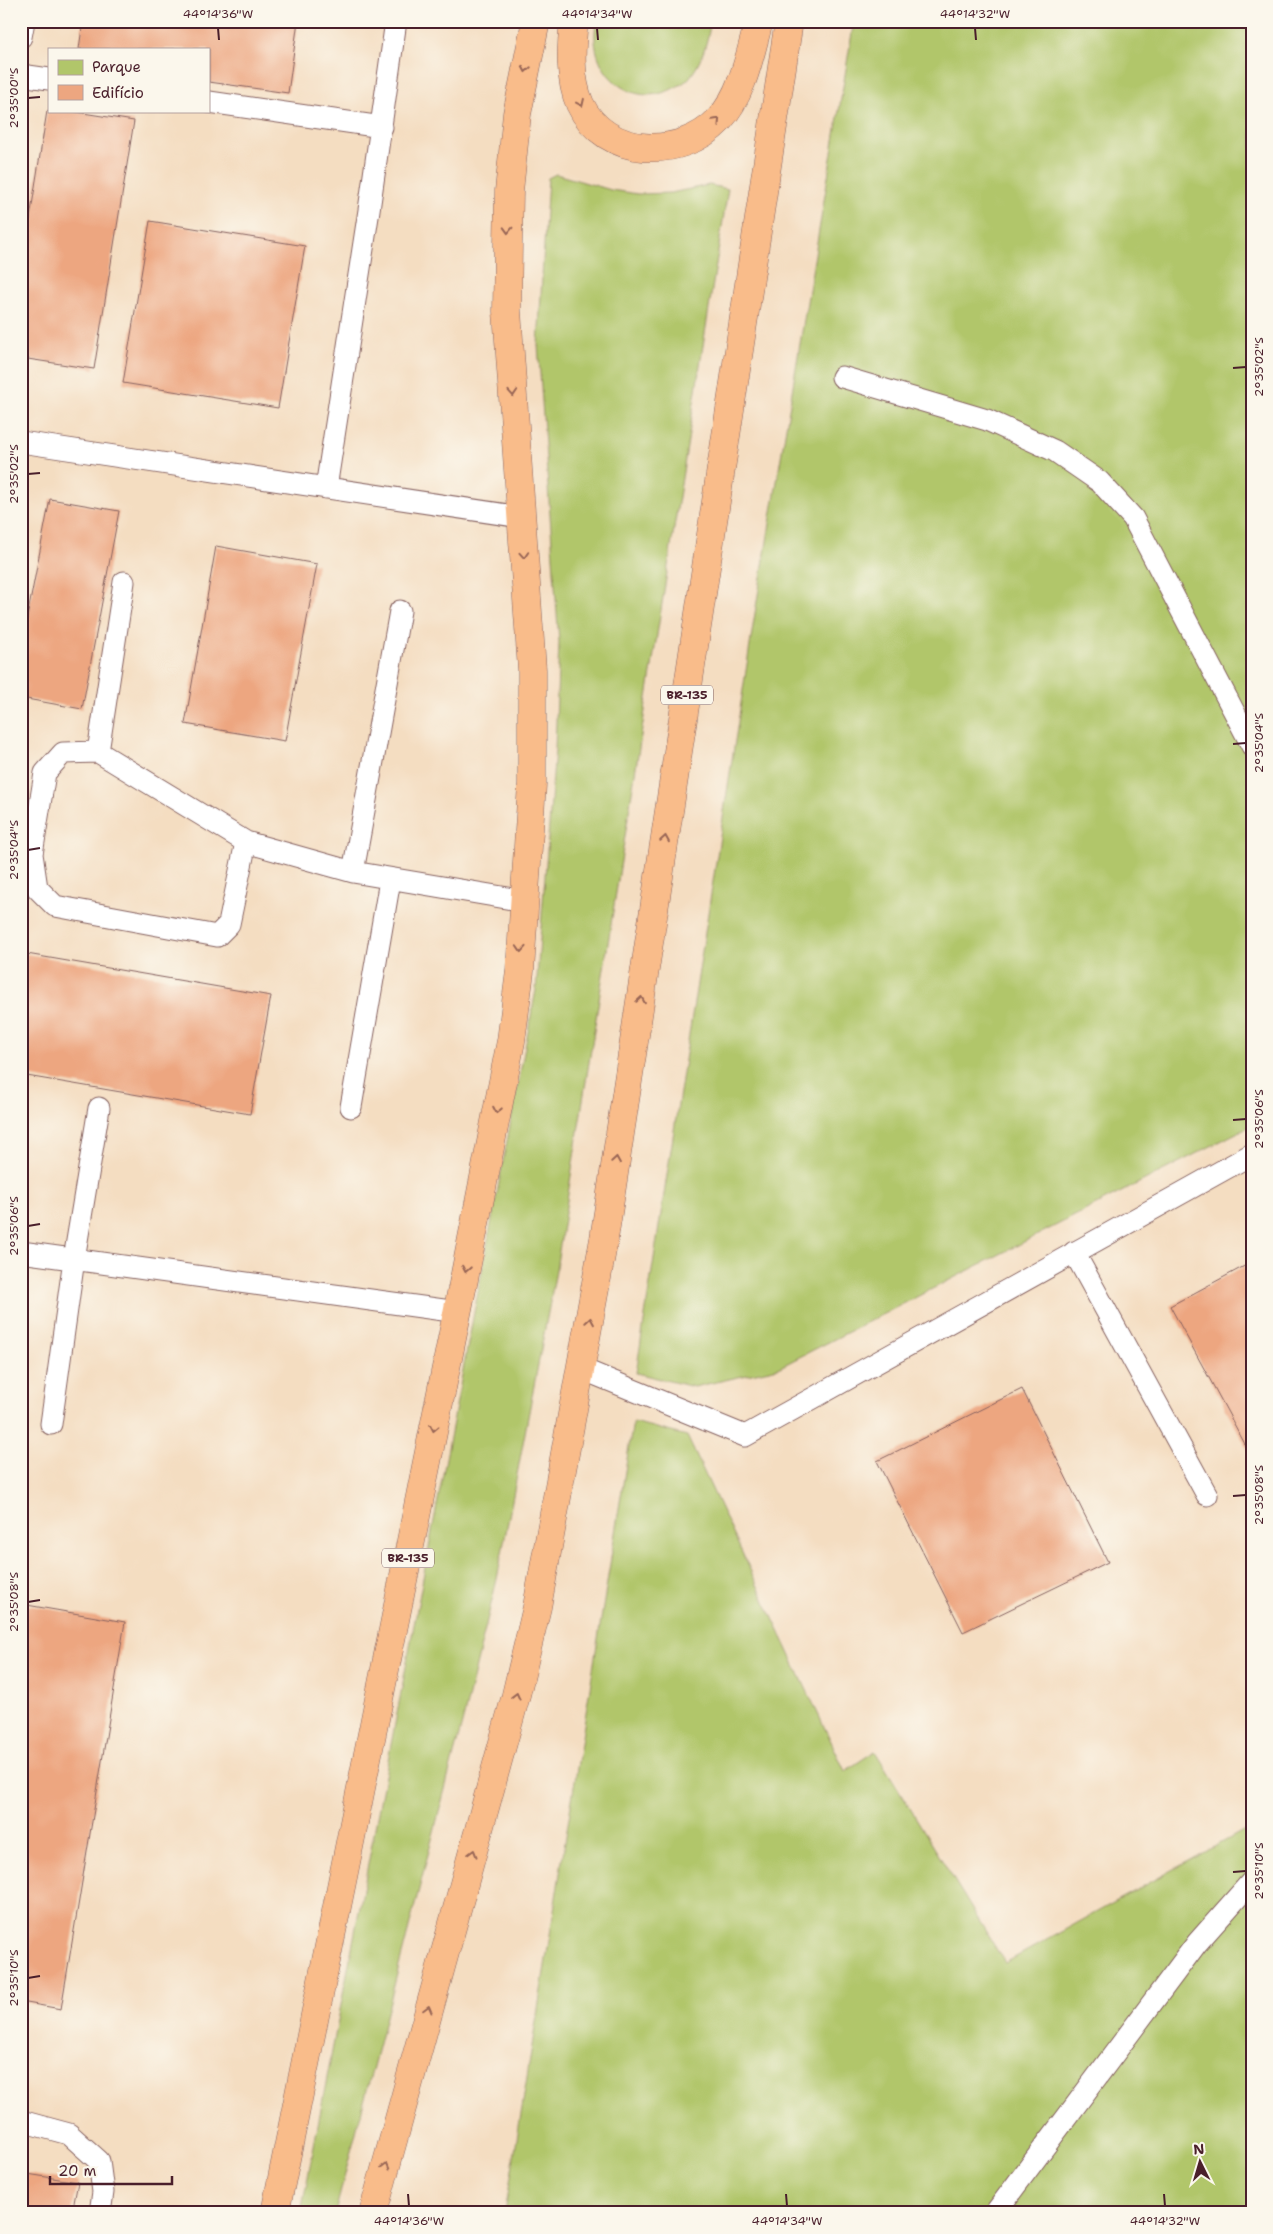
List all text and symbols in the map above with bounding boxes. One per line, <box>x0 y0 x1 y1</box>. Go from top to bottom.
text: 44°14'36"W <box>183 6 253 22</box>
text: 44°14'34"W <box>562 6 632 22</box>
text: 44°14'32"W <box>940 6 1010 22</box>
legend <box>48 48 210 112</box>
text: Parque <box>92 57 141 77</box>
one-way arrow <box>521 65 531 73</box>
text: 2°35'00"S <box>6 67 22 128</box>
text: Edifício <box>92 83 144 103</box>
one-way arrow <box>575 98 585 107</box>
one-way arrow <box>711 117 720 126</box>
one-way arrow <box>503 226 513 234</box>
text: 2°35'02"S <box>1251 337 1267 397</box>
one-way arrow <box>507 389 518 397</box>
text: 2°35'02"S <box>6 444 22 504</box>
one-way arrow <box>518 551 529 559</box>
road number: BR-135 <box>661 686 713 704</box>
text: 2°35'04"S <box>1251 713 1267 773</box>
text: 2°35'04"S <box>6 820 22 880</box>
one-way arrow <box>659 835 670 843</box>
one-way arrow <box>516 945 527 953</box>
one-way arrow <box>635 995 645 1004</box>
text: 2°35'06"S <box>1251 1089 1267 1149</box>
one-way arrow <box>493 1105 503 1114</box>
one-way arrow <box>611 1156 621 1165</box>
text: 2°35'06"S <box>6 1196 22 1256</box>
one-way arrow <box>461 1265 472 1274</box>
one-way arrow <box>584 1316 594 1325</box>
one-way arrow <box>429 1424 440 1433</box>
text: 2°35'08"S <box>1251 1464 1267 1525</box>
road number: BR-135 <box>382 1549 434 1568</box>
text: 2°35'08"S <box>6 1571 22 1632</box>
one-way arrow <box>510 1691 521 1700</box>
text: 2°35'10"S <box>1251 1842 1267 1900</box>
one-way arrow <box>467 1849 477 1857</box>
text: 2°35'10"S <box>6 1949 22 2007</box>
one-way arrow <box>423 2005 433 2013</box>
north arrow <box>1176 2136 1226 2186</box>
text: N <box>1193 2140 1205 2158</box>
scale bar <box>50 2154 172 2186</box>
text: 20 m <box>58 2161 97 2181</box>
one-way arrow <box>380 2161 391 2170</box>
text: 44°14'36"W <box>374 2213 444 2229</box>
text: 44°14'34"W <box>752 2213 822 2229</box>
text: 44°14'32"W <box>1130 2213 1200 2229</box>

